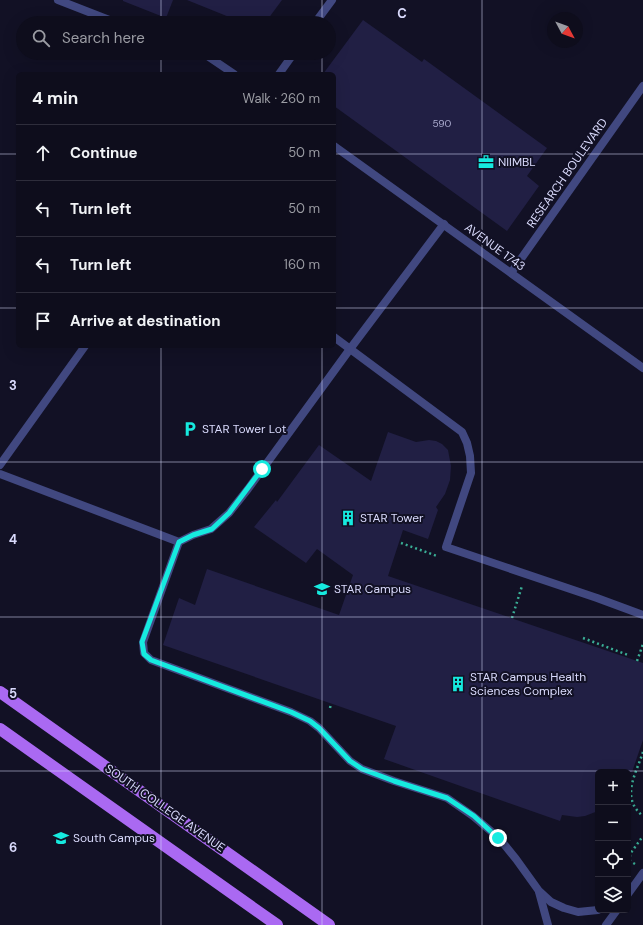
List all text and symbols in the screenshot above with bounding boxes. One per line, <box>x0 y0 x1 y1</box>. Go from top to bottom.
text: C <box>397 5 407 22</box>
north arrow <box>547 12 583 48</box>
search box <box>16 16 336 60</box>
icon: search <box>30 27 52 49</box>
text: Search here <box>62 28 145 48</box>
text: 4 min <box>32 87 78 109</box>
text: Walk · 260 m <box>242 90 320 107</box>
street label: RESEARCH BOULEVARD <box>523 115 611 231</box>
house number: 590 <box>433 117 452 130</box>
icon: ahead <box>32 142 54 164</box>
text: Continue <box>70 143 138 163</box>
text: 50 m <box>288 144 320 161</box>
office icon: NIIMBL <box>477 153 495 171</box>
place label: NIIMBL <box>498 154 536 170</box>
icon: left <box>32 198 54 220</box>
text: Turn left <box>70 199 131 219</box>
text: 50 m <box>288 200 320 217</box>
street label: AVENUE 1743 <box>461 219 529 275</box>
icon: left <box>32 254 54 276</box>
text: Turn left <box>70 255 131 275</box>
text: 160 m <box>284 256 320 273</box>
icon: arrive <box>32 310 54 332</box>
text: Arrive at destination <box>70 311 221 331</box>
text: 3 <box>9 377 17 394</box>
parking icon: STAR Tower Lot <box>181 420 199 438</box>
place label: STAR Tower Lot <box>202 421 287 437</box>
route start <box>253 460 271 478</box>
building icon: STAR Tower <box>339 509 357 527</box>
place label: STAR Tower <box>360 510 424 526</box>
text: 4 <box>9 531 17 548</box>
school or university icon: STAR Campus <box>313 580 331 598</box>
place label: STAR Campus <box>334 581 411 597</box>
place label: STAR Campus Health Sciences Complex <box>470 669 586 699</box>
building icon: STAR Campus Health Sciences Complex <box>449 675 467 693</box>
text: 5 <box>9 685 17 702</box>
street label: SOUTH COLLEGE AVENUE <box>102 760 228 856</box>
map controls <box>595 769 631 913</box>
button: + <box>595 769 631 805</box>
button: − <box>595 805 631 841</box>
school or university icon: South Campus <box>52 829 70 847</box>
route end <box>489 829 507 847</box>
place label: South Campus <box>73 830 155 846</box>
text: 6 <box>9 839 17 856</box>
button: locate <box>595 841 631 877</box>
button: layers <box>595 877 631 913</box>

